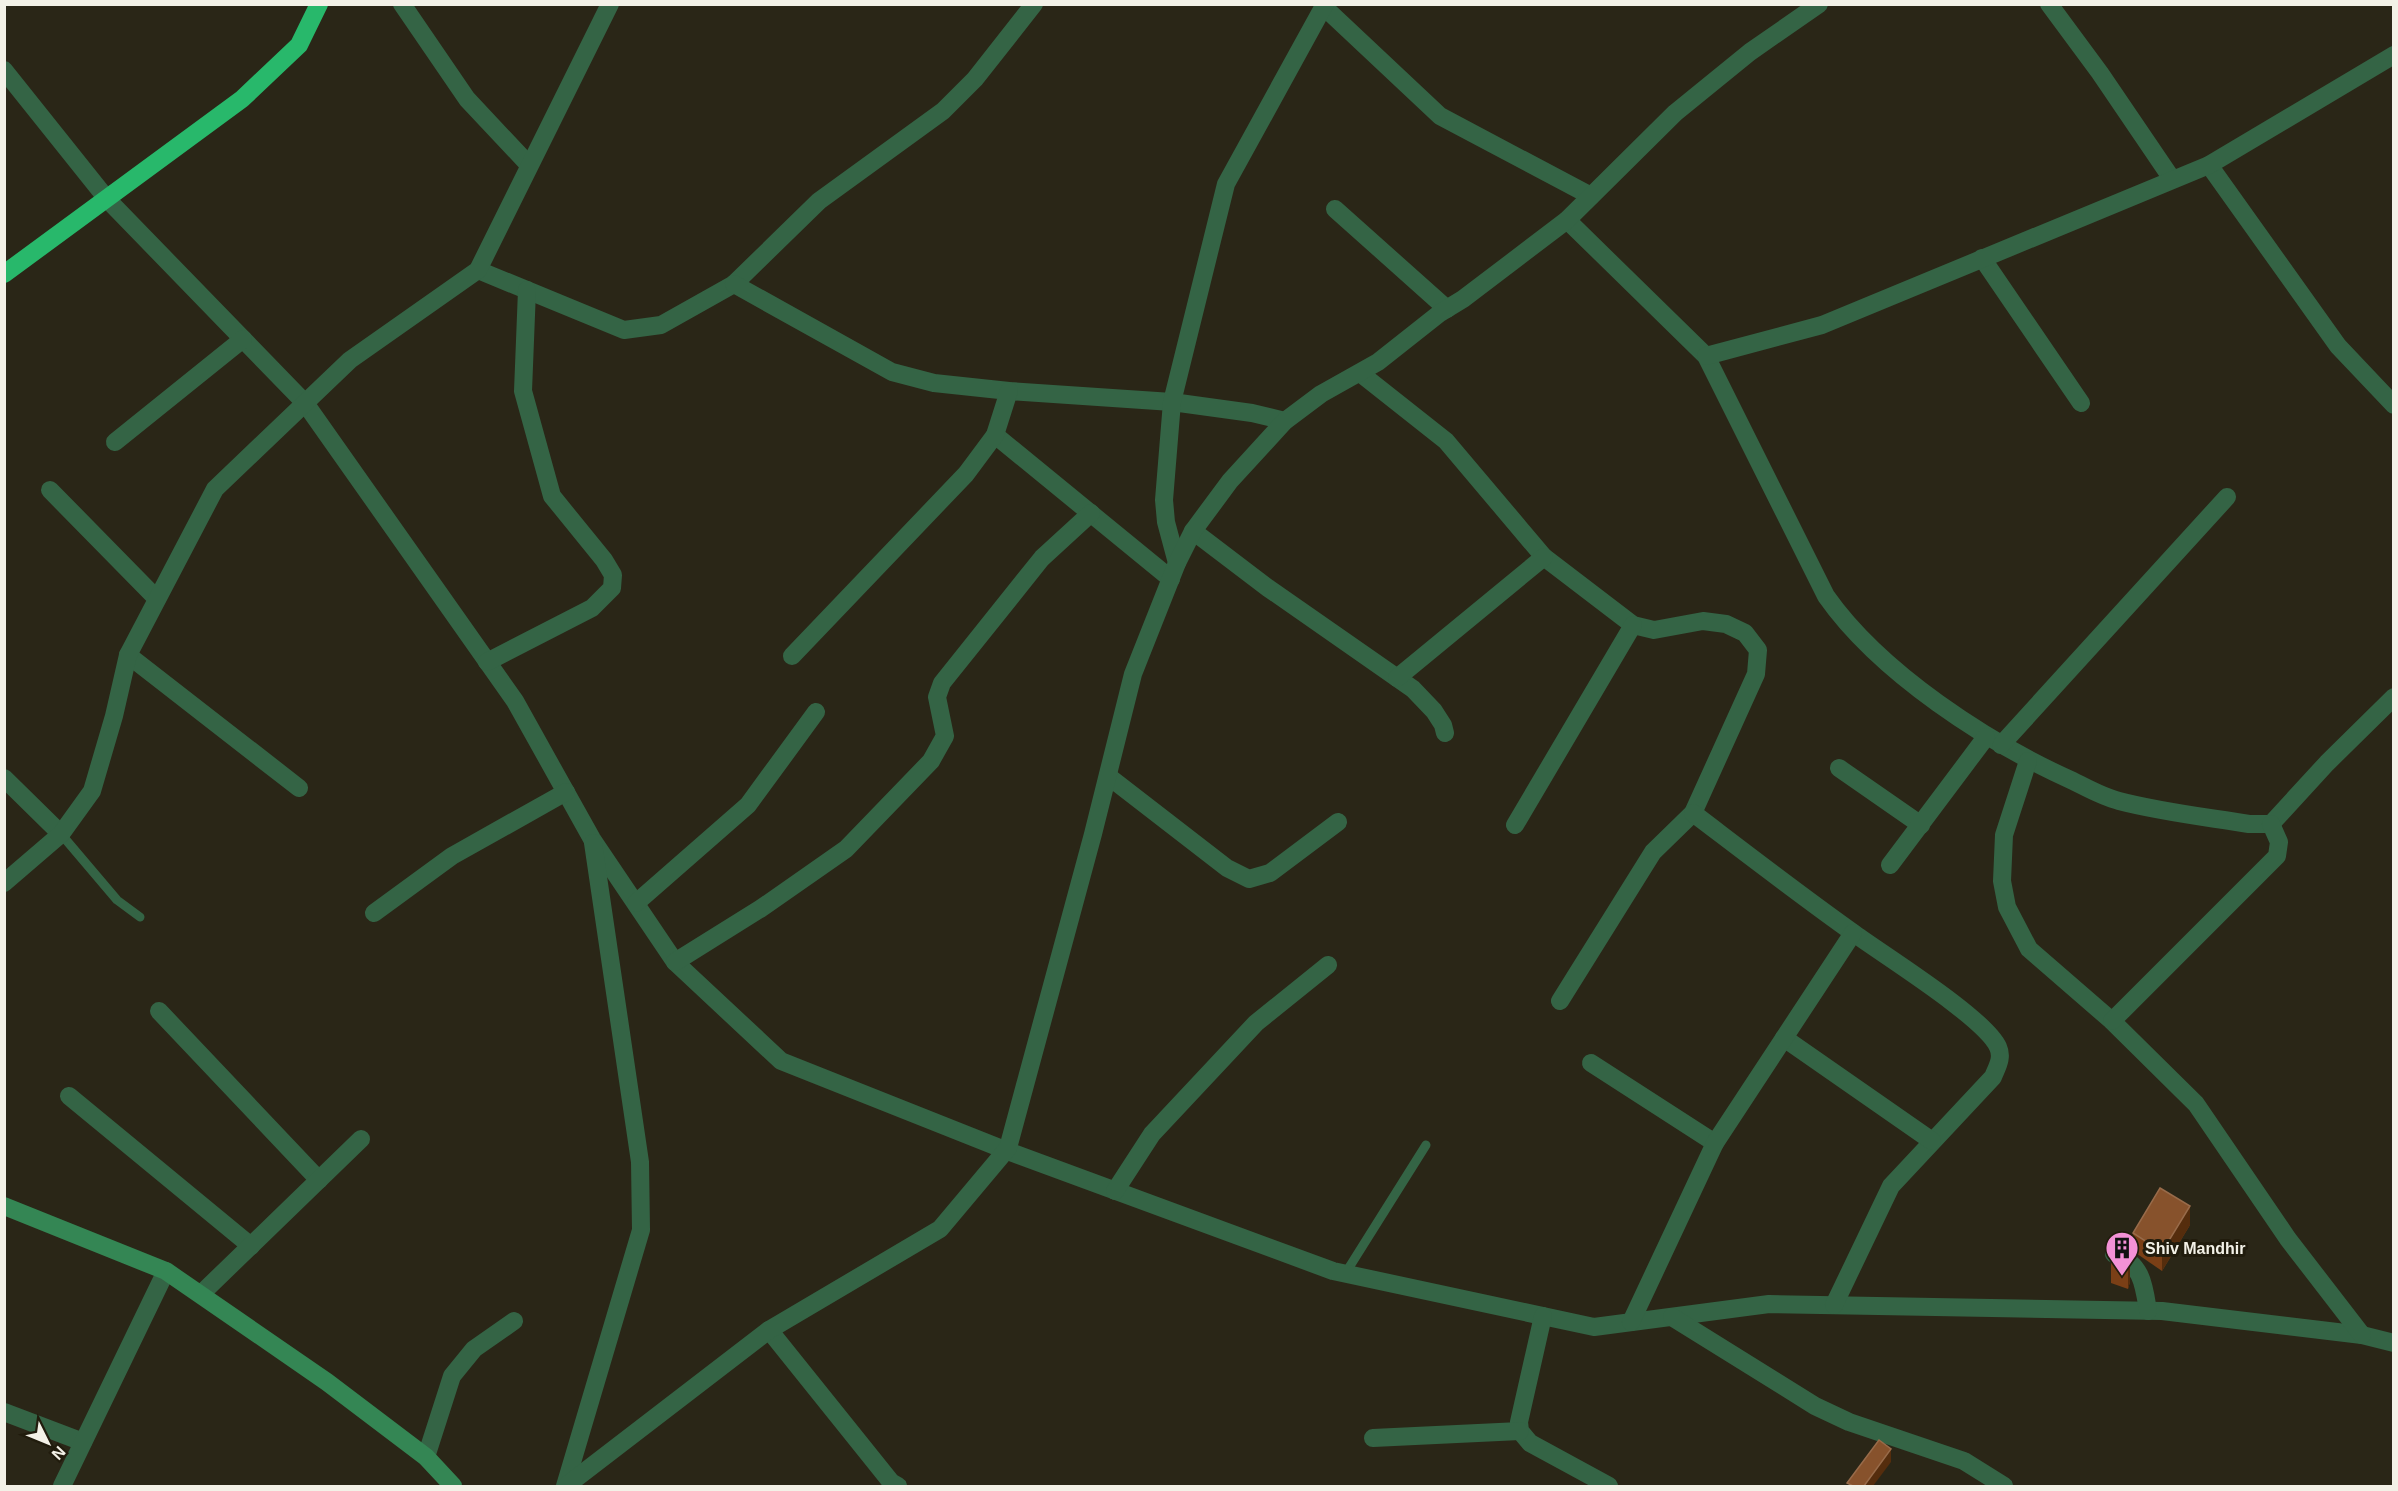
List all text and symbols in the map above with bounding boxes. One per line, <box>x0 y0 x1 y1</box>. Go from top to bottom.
building icon: Shiv Mandhir <box>2104 1230 2140 1277</box>
place label: Shiv Mandhir <box>2145 1240 2245 1257</box>
north arrow <box>18 1413 78 1473</box>
text: N <box>48 1443 69 1463</box>

